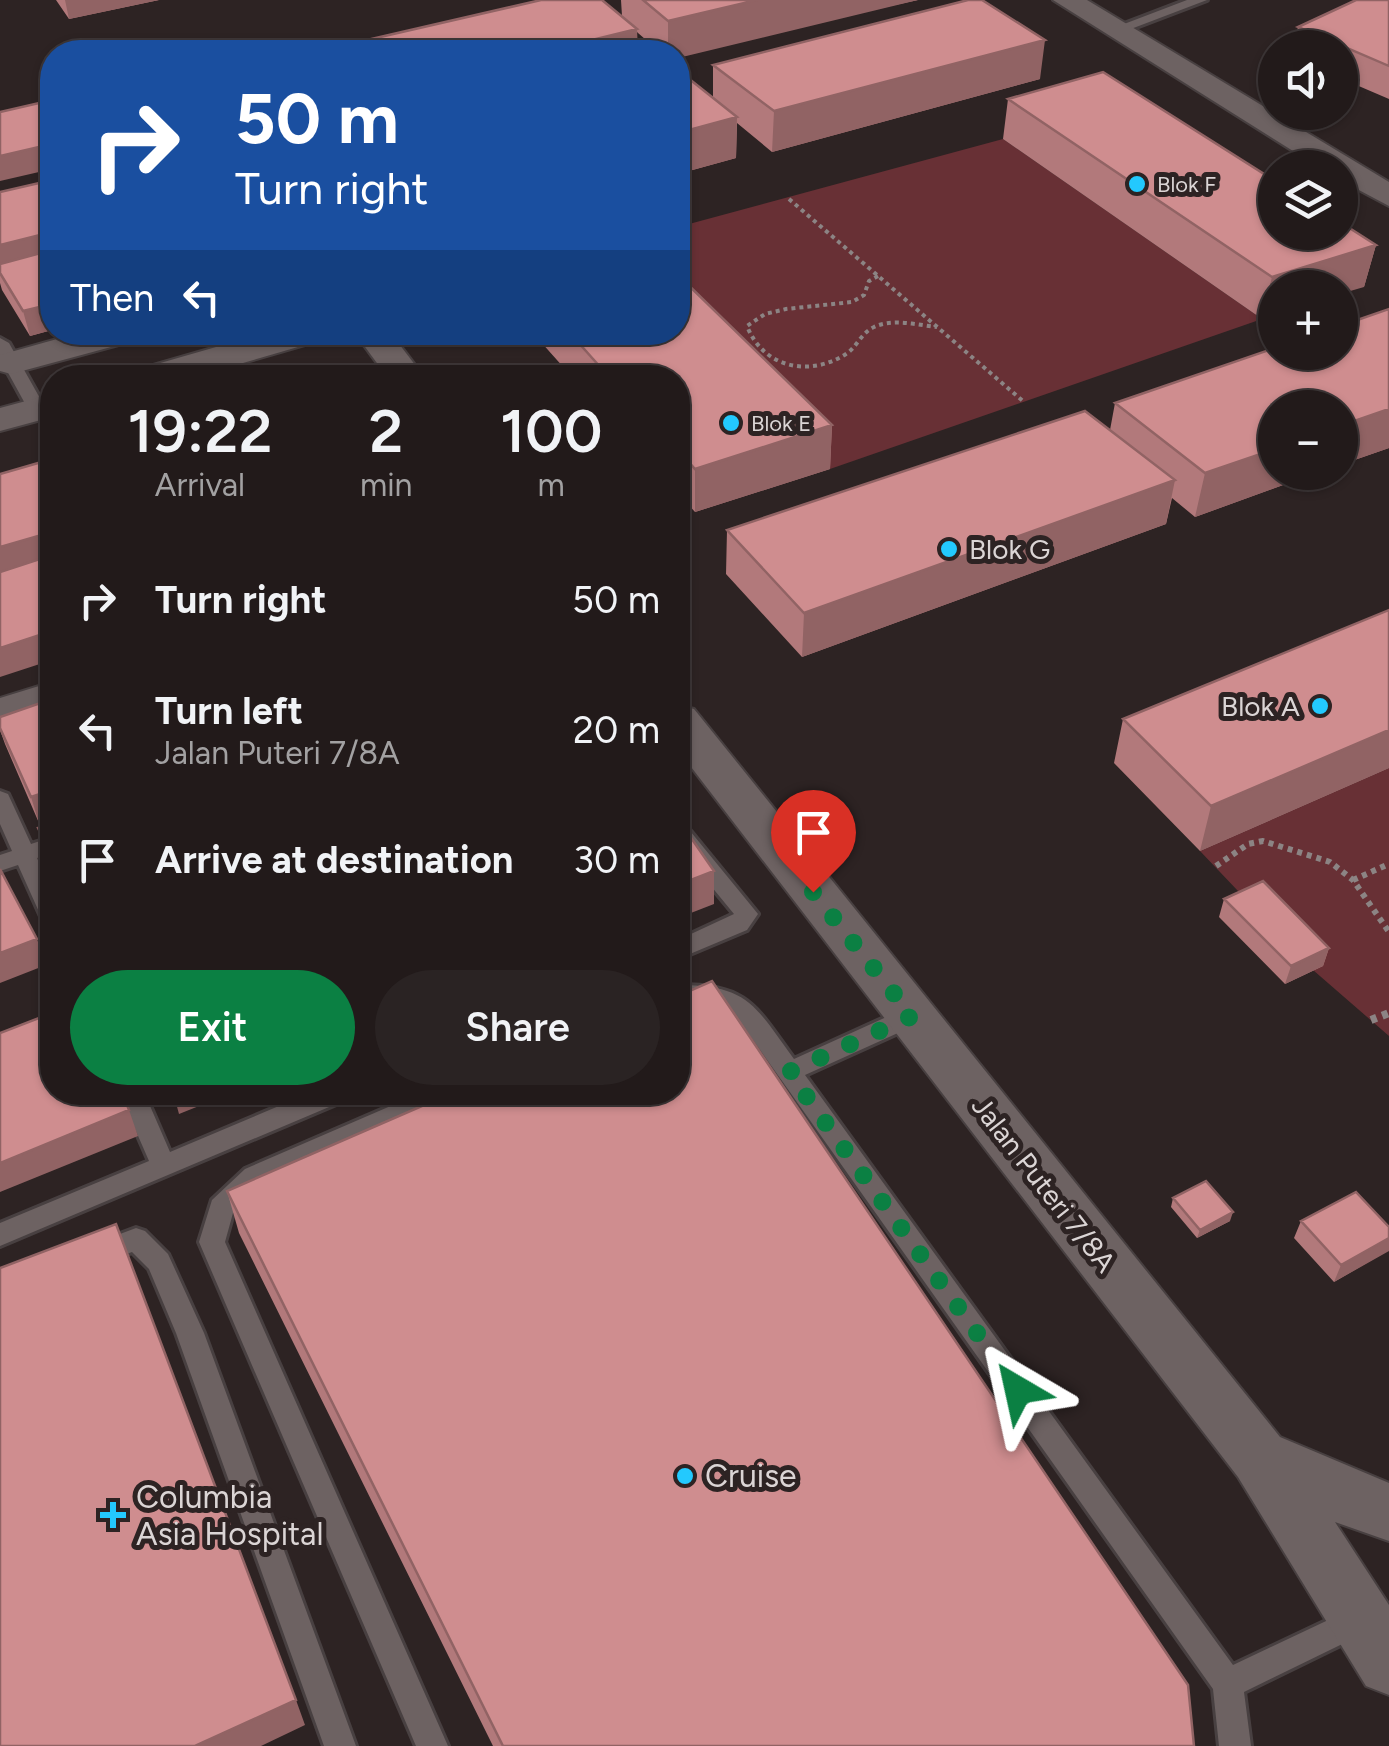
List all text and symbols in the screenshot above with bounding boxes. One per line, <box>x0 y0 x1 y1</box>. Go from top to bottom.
map controls <box>1258 30 1358 490</box>
button: sound <box>1258 30 1358 130</box>
text: 50 m <box>235 76 399 161</box>
icon: right <box>70 80 200 210</box>
button: layers <box>1258 150 1358 250</box>
text: Turn right <box>235 161 428 215</box>
place label: Blok F <box>1157 171 1216 198</box>
marker: Blok F <box>1126 173 1148 195</box>
icon: left <box>174 270 229 325</box>
button: + <box>1258 270 1358 370</box>
text: Then <box>70 275 154 321</box>
button: − <box>1258 390 1358 490</box>
text: 19:22 <box>127 395 273 467</box>
text: 2 <box>369 395 403 467</box>
text: 100 <box>500 395 603 467</box>
place label: Blok E <box>751 410 811 437</box>
marker: Blok E <box>720 412 742 434</box>
text: Arrival <box>155 466 245 504</box>
text: min <box>360 466 412 504</box>
text: m <box>538 466 565 504</box>
place label: Blok G <box>969 532 1050 566</box>
marker: Blok G <box>938 538 960 560</box>
icon: right <box>70 573 125 628</box>
text: Turn right <box>155 577 327 623</box>
text: 50 m <box>572 577 660 623</box>
text: Turn left <box>155 688 303 734</box>
place label: Blok A <box>1221 689 1300 723</box>
marker: Blok A <box>1309 695 1331 717</box>
icon: left <box>70 703 125 758</box>
text: 20 m <box>573 707 660 753</box>
text: Jalan Puteri 7/8A <box>155 734 400 772</box>
pin <box>771 790 856 893</box>
icon: arrive <box>786 805 841 860</box>
icon: arrive <box>70 833 125 888</box>
text: Arrive at destination <box>155 837 513 883</box>
text: 30 m <box>573 837 660 883</box>
button: Exit <box>70 970 355 1085</box>
button: Share <box>375 970 660 1085</box>
street label: Jalan Puteri 7/8A <box>965 1089 1123 1279</box>
position arrow <box>966 1338 1070 1442</box>
place label: Cruise <box>705 1457 797 1495</box>
marker: Cruise <box>674 1465 696 1487</box>
place label: Columbia Asia Hospital <box>136 1478 323 1553</box>
marker: Columbia Asia Hospital <box>100 1502 126 1528</box>

